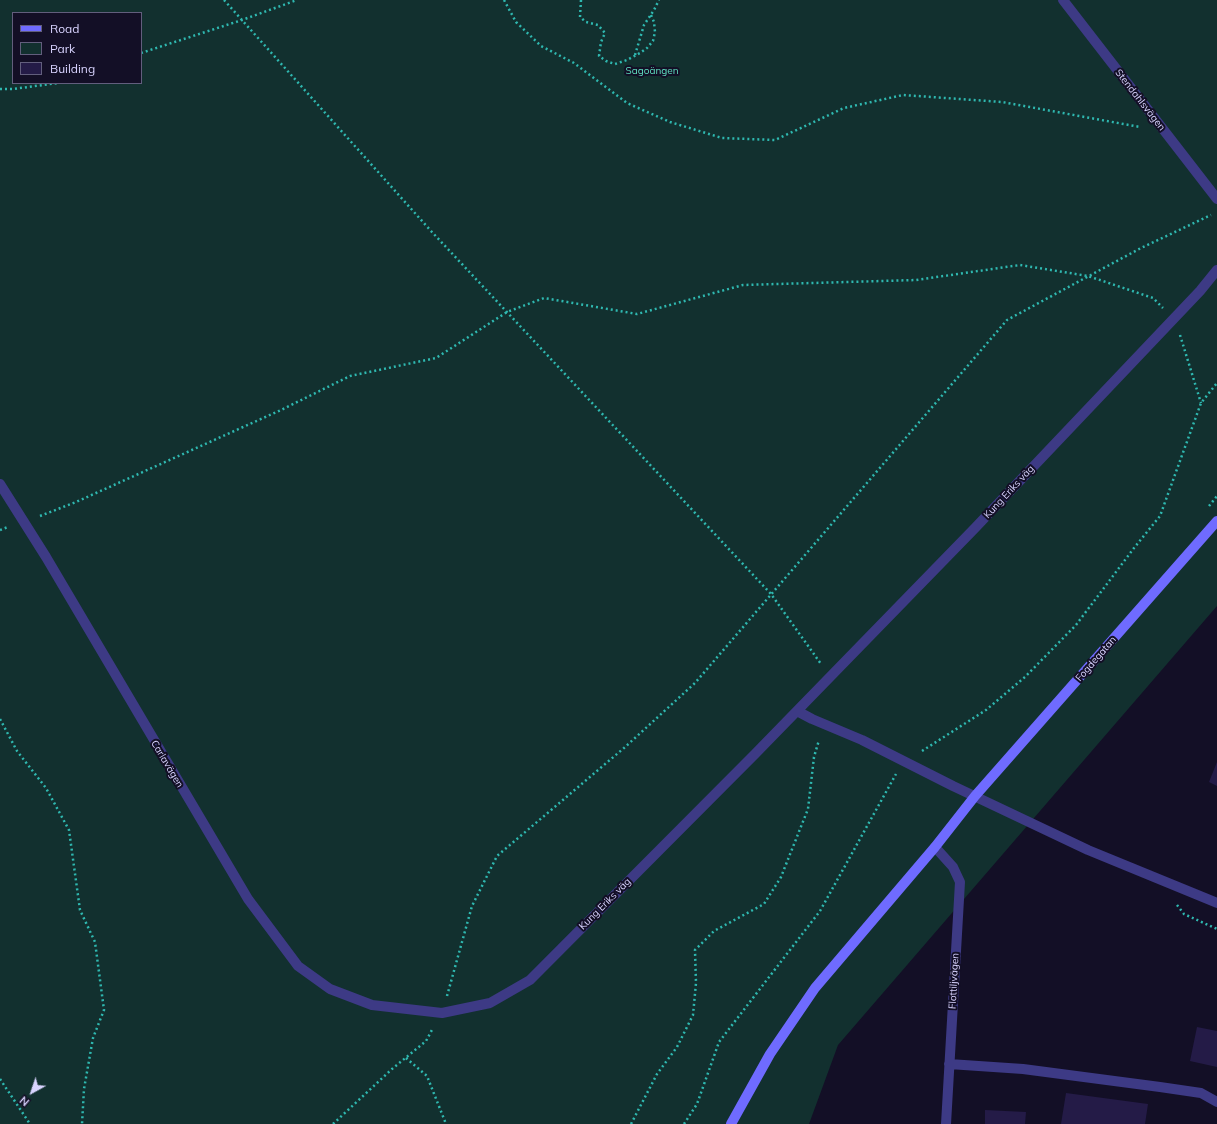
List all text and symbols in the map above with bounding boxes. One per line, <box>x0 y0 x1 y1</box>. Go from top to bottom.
legend <box>12 12 142 84</box>
text: Road <box>50 21 79 36</box>
text: Park <box>50 41 75 56</box>
text: Building <box>50 61 95 76</box>
park label: Sagoängen <box>625 65 679 77</box>
street label: Stendahlsvägen <box>1112 67 1168 133</box>
street label: Kung Eriks väg <box>981 463 1037 521</box>
street label: Fogdegatan <box>1073 634 1119 684</box>
street label: Carlavägen <box>148 738 186 790</box>
street label: Kung Eriks väg <box>577 876 633 932</box>
street label: Flottiljvägen <box>947 953 961 1009</box>
north arrow <box>12 1072 52 1112</box>
text: N <box>17 1093 32 1109</box>

